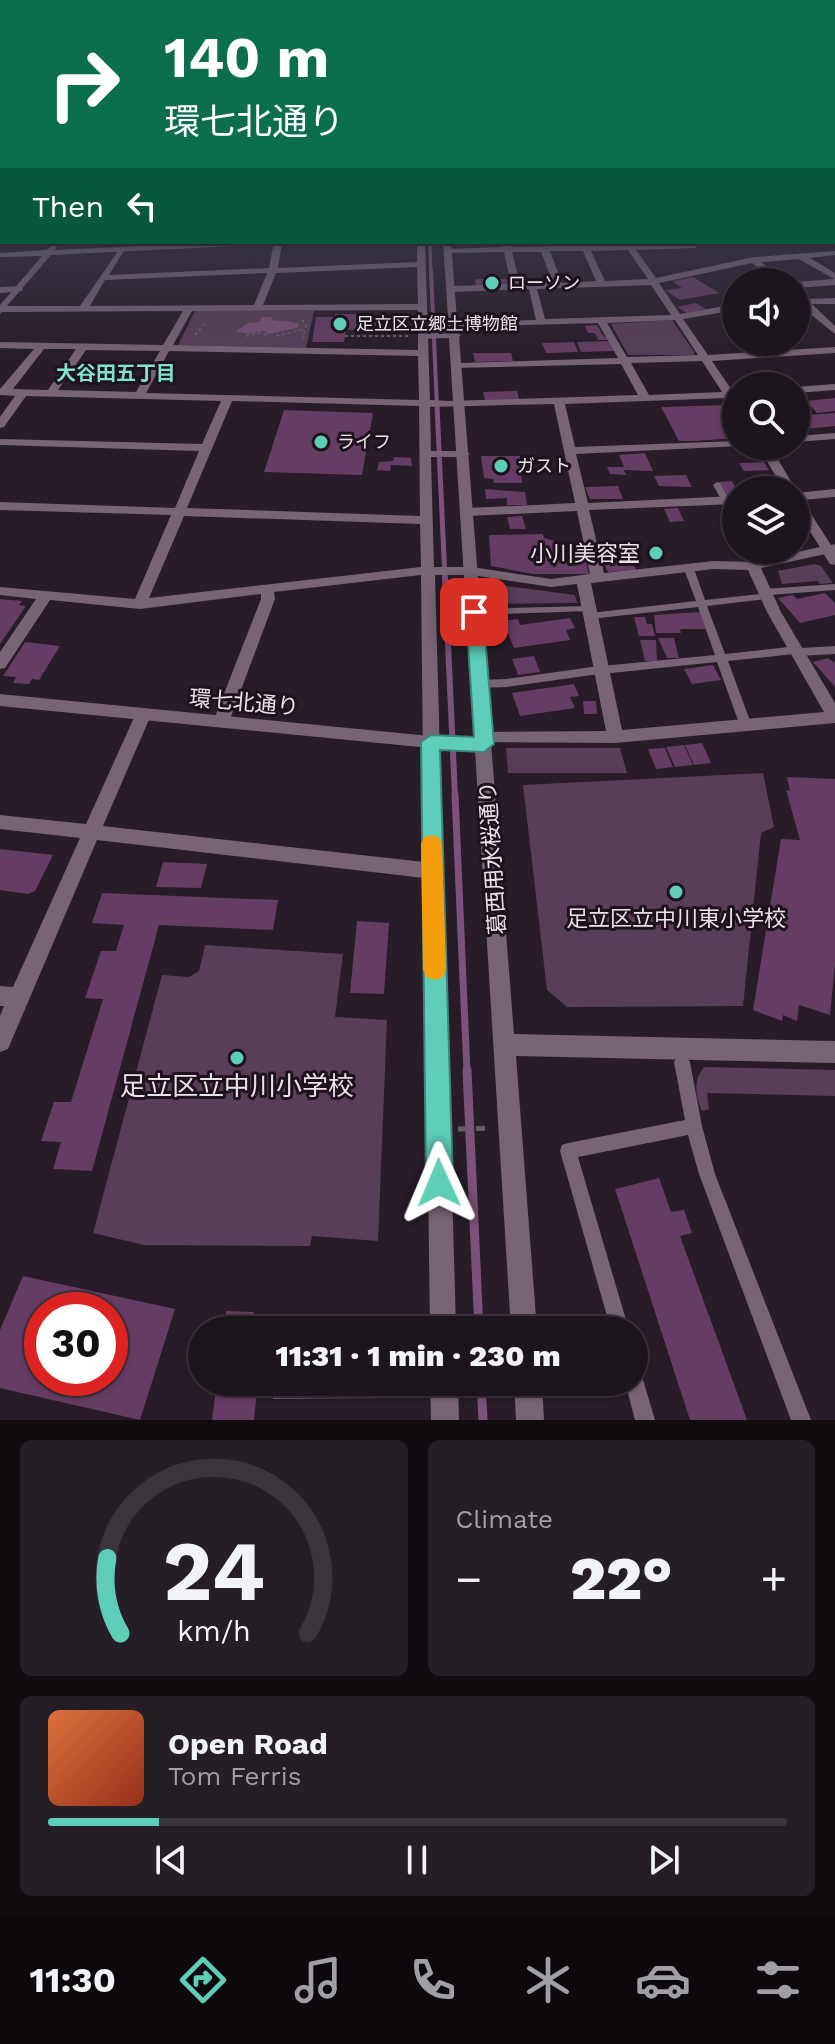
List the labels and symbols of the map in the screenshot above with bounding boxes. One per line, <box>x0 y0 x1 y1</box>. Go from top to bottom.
place label: ローソン <box>508 272 580 293</box>
marker: ローソン <box>483 274 501 292</box>
place label: 足立区立郷土博物館 <box>356 313 518 334</box>
marker: 足立区立郷土博物館 <box>331 315 349 333</box>
district label: 大谷田五丁目 <box>56 361 176 385</box>
place label: ライフ <box>337 431 391 452</box>
marker: ライフ <box>312 433 330 451</box>
place label: ガスト <box>517 455 571 476</box>
marker: ガスト <box>492 457 510 475</box>
place label: 小川美容室 <box>530 541 640 566</box>
marker: 小川美容室 <box>647 544 665 562</box>
pin <box>440 578 508 646</box>
street label: 環七北通り <box>188 685 300 720</box>
street label: 葛西用水桜通り <box>475 780 510 936</box>
marker: 足立区立中川東小学校 <box>667 883 685 901</box>
place label: 足立区立中川東小学校 <box>566 906 786 931</box>
marker: 足立区立中川小学校 <box>228 1049 246 1067</box>
place label: 足立区立中川小学校 <box>120 1071 354 1101</box>
position arrow <box>397 1141 481 1225</box>
speed limit sign: 30 <box>24 1292 128 1396</box>

